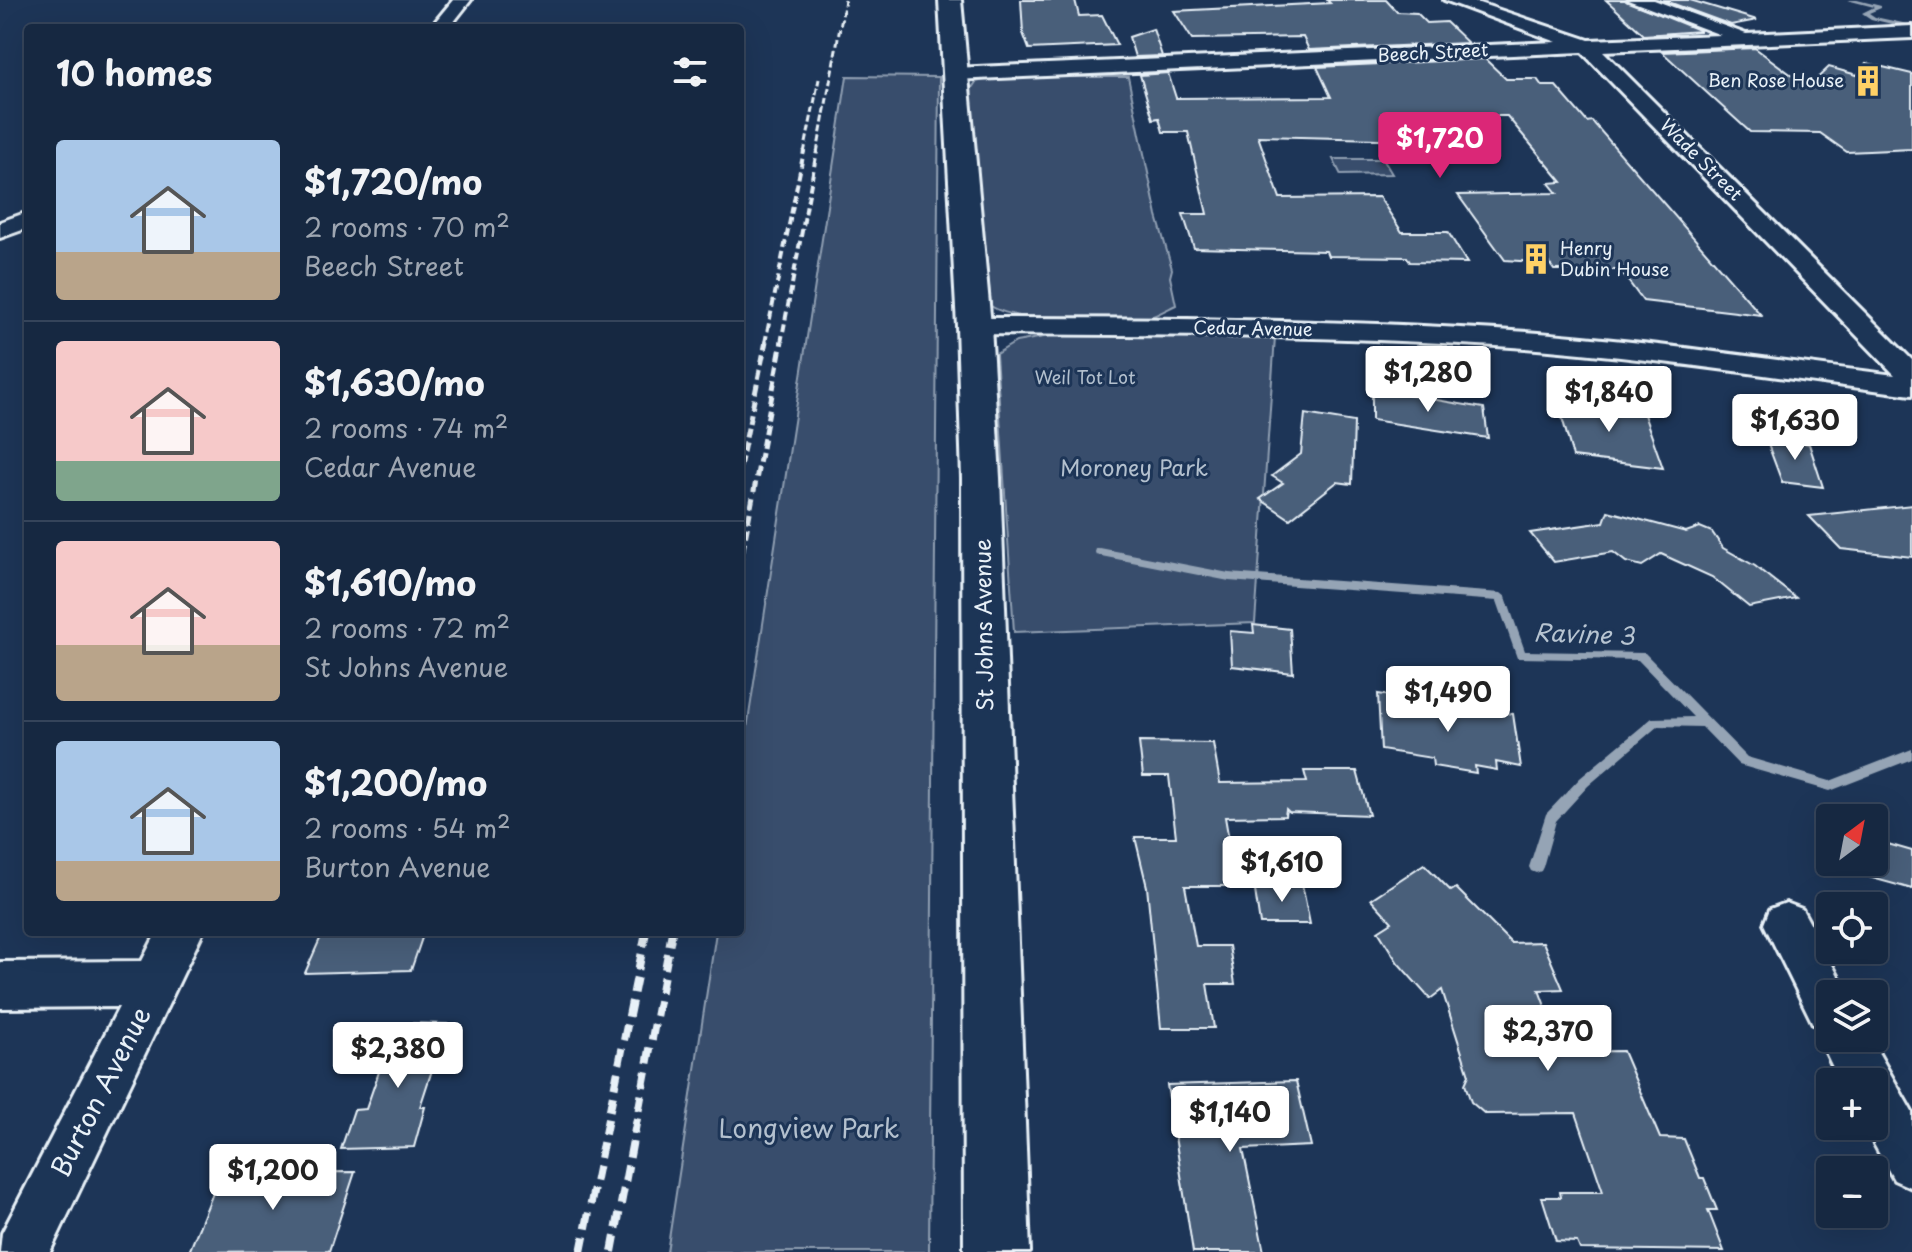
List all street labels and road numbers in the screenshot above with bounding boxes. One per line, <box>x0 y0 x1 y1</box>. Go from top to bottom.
street label: Beech Street <box>1377 35 1489 68</box>
street label: Wade Street <box>1655 112 1749 206</box>
street label: Cedar Avenue <box>1193 313 1313 342</box>
street label: St Johns Avenue <box>964 538 1001 712</box>
street label: Burton Avenue <box>40 999 159 1183</box>

